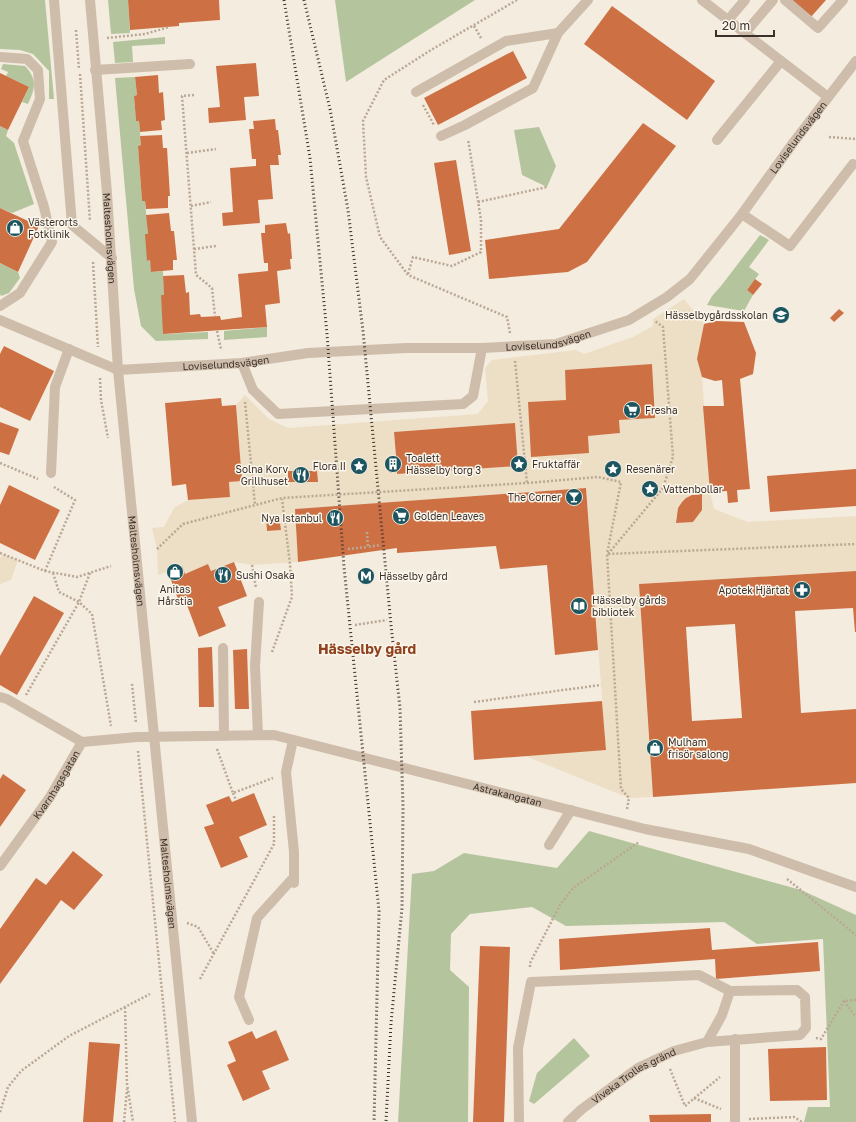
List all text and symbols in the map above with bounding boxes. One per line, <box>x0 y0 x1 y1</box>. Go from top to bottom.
scale bar <box>716 12 774 38</box>
text: 20 m <box>722 18 750 33</box>
street label: Loviselundsvägen <box>767 99 829 176</box>
street label: Maltesholmsvägen <box>101 192 119 284</box>
place label: Västerorts Fotklinik <box>28 216 78 240</box>
shop icon: Västerorts Fotklinik <box>5 218 25 238</box>
school or university icon: Hässelbygårdsskolan <box>771 305 791 325</box>
place label: Hässelbygårdsskolan <box>665 309 768 321</box>
street label: Loviselundsvägen <box>505 327 592 353</box>
street label: Loviselundsvägen <box>182 353 270 372</box>
supermarket icon: Fresha <box>622 400 642 420</box>
place label: Fresha <box>645 404 678 416</box>
place label: Toalett Hässelby torg 3 <box>406 452 481 476</box>
building icon: Toalett Hässelby torg 3 <box>383 454 403 474</box>
place icon: Fruktaffär <box>509 454 529 474</box>
place icon: Flora II <box>349 456 369 476</box>
place label: Fruktaffär <box>532 458 580 470</box>
place icon: Resenärer <box>603 459 623 479</box>
place label: Flora II <box>313 460 346 472</box>
place label: Solna Korv Grillhuset <box>236 463 288 487</box>
place label: Resenärer <box>626 463 675 475</box>
restaurant icon: Solna Korv Grillhuset <box>291 465 311 485</box>
place icon: Vattenbollar <box>640 479 660 499</box>
place label: Vattenbollar <box>663 483 723 495</box>
bar icon: The Corner <box>564 487 584 507</box>
place label: The Corner <box>508 491 561 503</box>
supermarket icon: Golden Leaves <box>391 506 411 526</box>
restaurant icon: Nya Istanbul <box>325 508 345 528</box>
place label: Golden Leaves <box>414 510 484 522</box>
place label: Nya Istanbul <box>261 512 322 524</box>
street label: Maltesholmsvägen <box>126 515 147 607</box>
shop icon: Anitas Hårstia <box>165 562 185 582</box>
restaurant icon: Sushi Osaka <box>213 565 233 585</box>
metro station icon: Hässelby gård <box>356 566 376 586</box>
place label: Sushi Osaka <box>236 569 295 581</box>
place label: Hässelby gård <box>379 570 448 582</box>
pharmacy icon: Apotek Hjärtat <box>792 580 812 600</box>
place label: Anitas Hårstia <box>158 583 192 607</box>
place label: Apotek Hjärtat <box>719 584 789 596</box>
place label: Hässelby gårds bibliotek <box>592 594 666 618</box>
library icon: Hässelby gårds bibliotek <box>569 596 589 616</box>
district label: Hässelby gård <box>318 640 416 657</box>
place label: Mulham frisör salong <box>668 736 728 760</box>
shop icon: Mulham frisör salong <box>645 738 665 758</box>
street label: Kvarnhagsgatan <box>30 748 82 821</box>
street label: Astrakangatan <box>472 780 543 809</box>
street label: Maltesholmsvägen <box>158 838 179 929</box>
street label: Viveka Trolles gränd <box>589 1045 678 1106</box>

